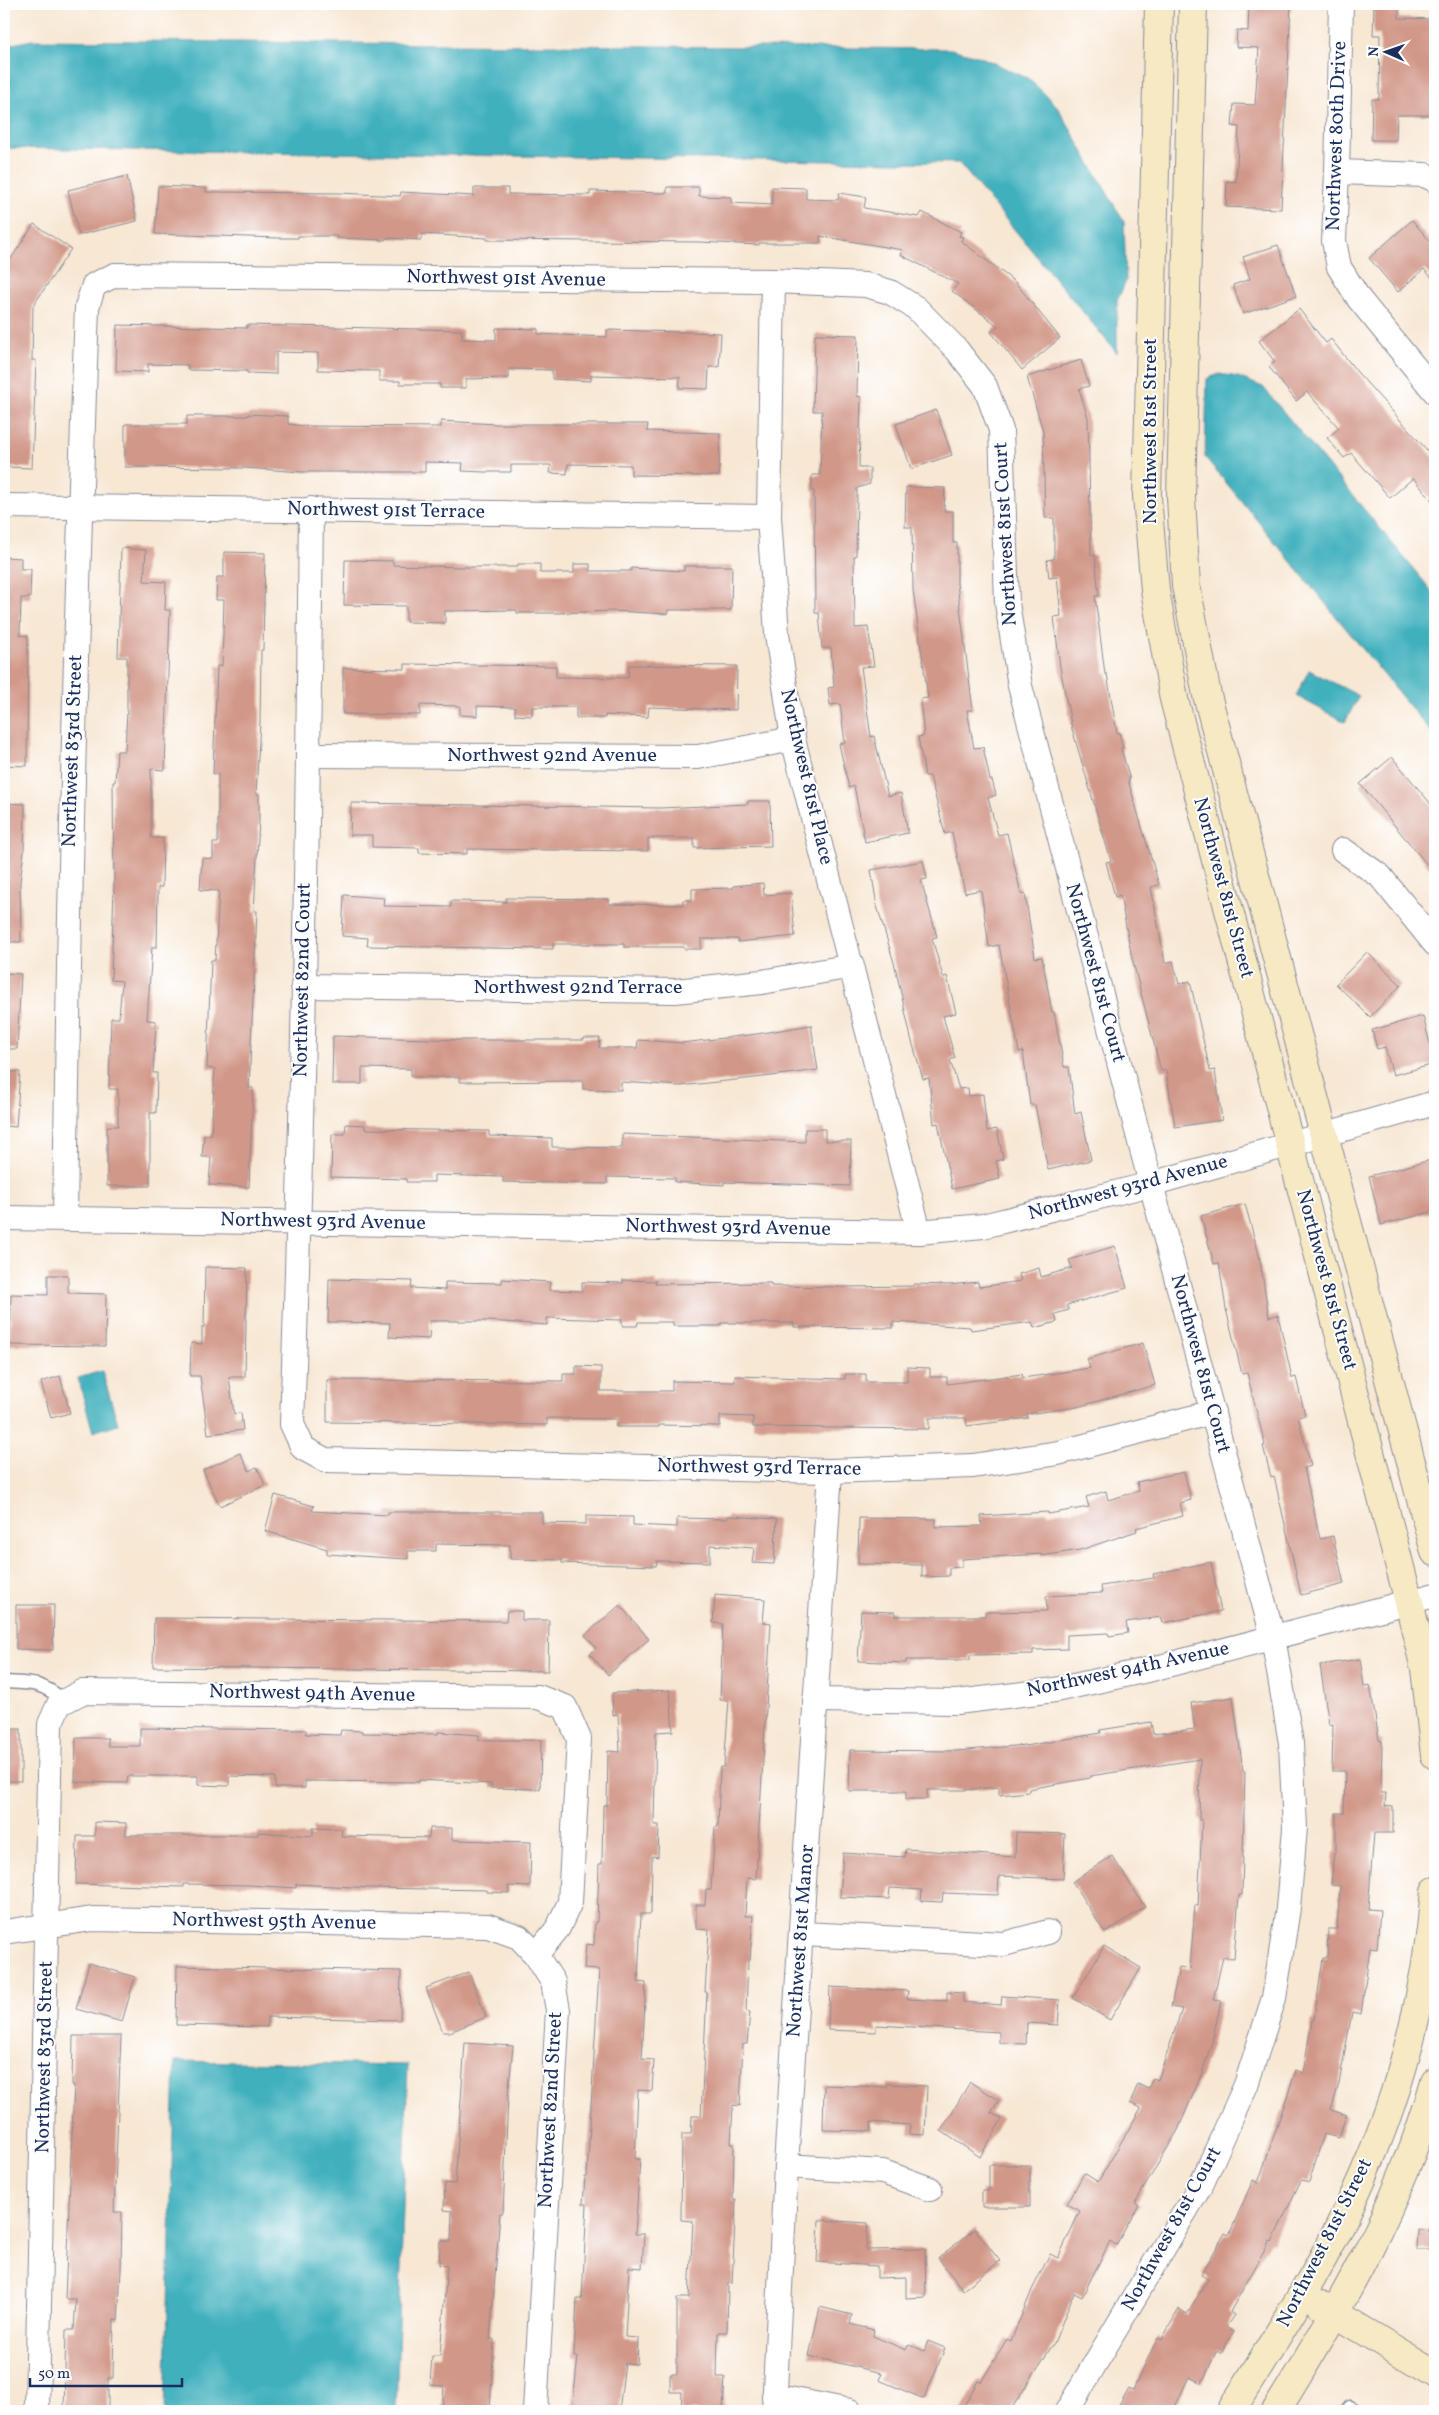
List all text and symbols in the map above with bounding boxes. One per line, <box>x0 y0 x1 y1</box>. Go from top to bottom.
north arrow <box>1362 28 1412 78</box>
street label: Northwest 80th Drive <box>1320 40 1354 232</box>
text: N <box>1365 46 1384 57</box>
street label: Northwest 91st Avenue <box>406 263 606 295</box>
street label: Northwest 81st Street <box>1137 338 1165 524</box>
street label: Northwest 81st Court <box>987 441 1025 627</box>
street label: Northwest 91st Terrace <box>287 495 485 527</box>
street label: Northwest 83rd Street <box>56 654 90 848</box>
street label: Northwest 81st Place <box>772 686 840 868</box>
street label: Northwest 92nd Avenue <box>447 742 657 770</box>
street label: Northwest 81st Street <box>1185 794 1261 982</box>
street label: Northwest 81st Court <box>1058 880 1132 1066</box>
street label: Northwest 82nd Court <box>287 882 319 1078</box>
street label: Northwest 92nd Terrace <box>474 974 683 1002</box>
street label: Northwest 93rd Avenue <box>1025 1148 1231 1228</box>
street label: Northwest 81st Street <box>1288 1186 1364 1374</box>
street label: Northwest 93rd Avenue <box>220 1206 426 1238</box>
street label: Northwest 93rd Avenue <box>625 1212 831 1244</box>
street label: Northwest 81st Court <box>1163 1271 1237 1457</box>
street label: Northwest 93rd Terrace <box>656 1452 862 1484</box>
street label: Northwest 94th Avenue <box>1024 1635 1232 1705</box>
street label: Northwest 94th Avenue <box>209 1678 415 1710</box>
street label: Northwest 81st Manor <box>780 1844 822 2038</box>
street label: Northwest 95th Avenue <box>172 1906 376 1938</box>
street label: Northwest 83rd Street <box>29 1960 61 2154</box>
street label: Northwest 82nd Street <box>532 2011 570 2209</box>
street label: Northwest 81st Court <box>1115 2142 1229 2316</box>
street label: Northwest 81st Street <box>1270 2154 1380 2332</box>
scale bar <box>30 2355 182 2387</box>
text: 50 m <box>38 2364 70 2385</box>

